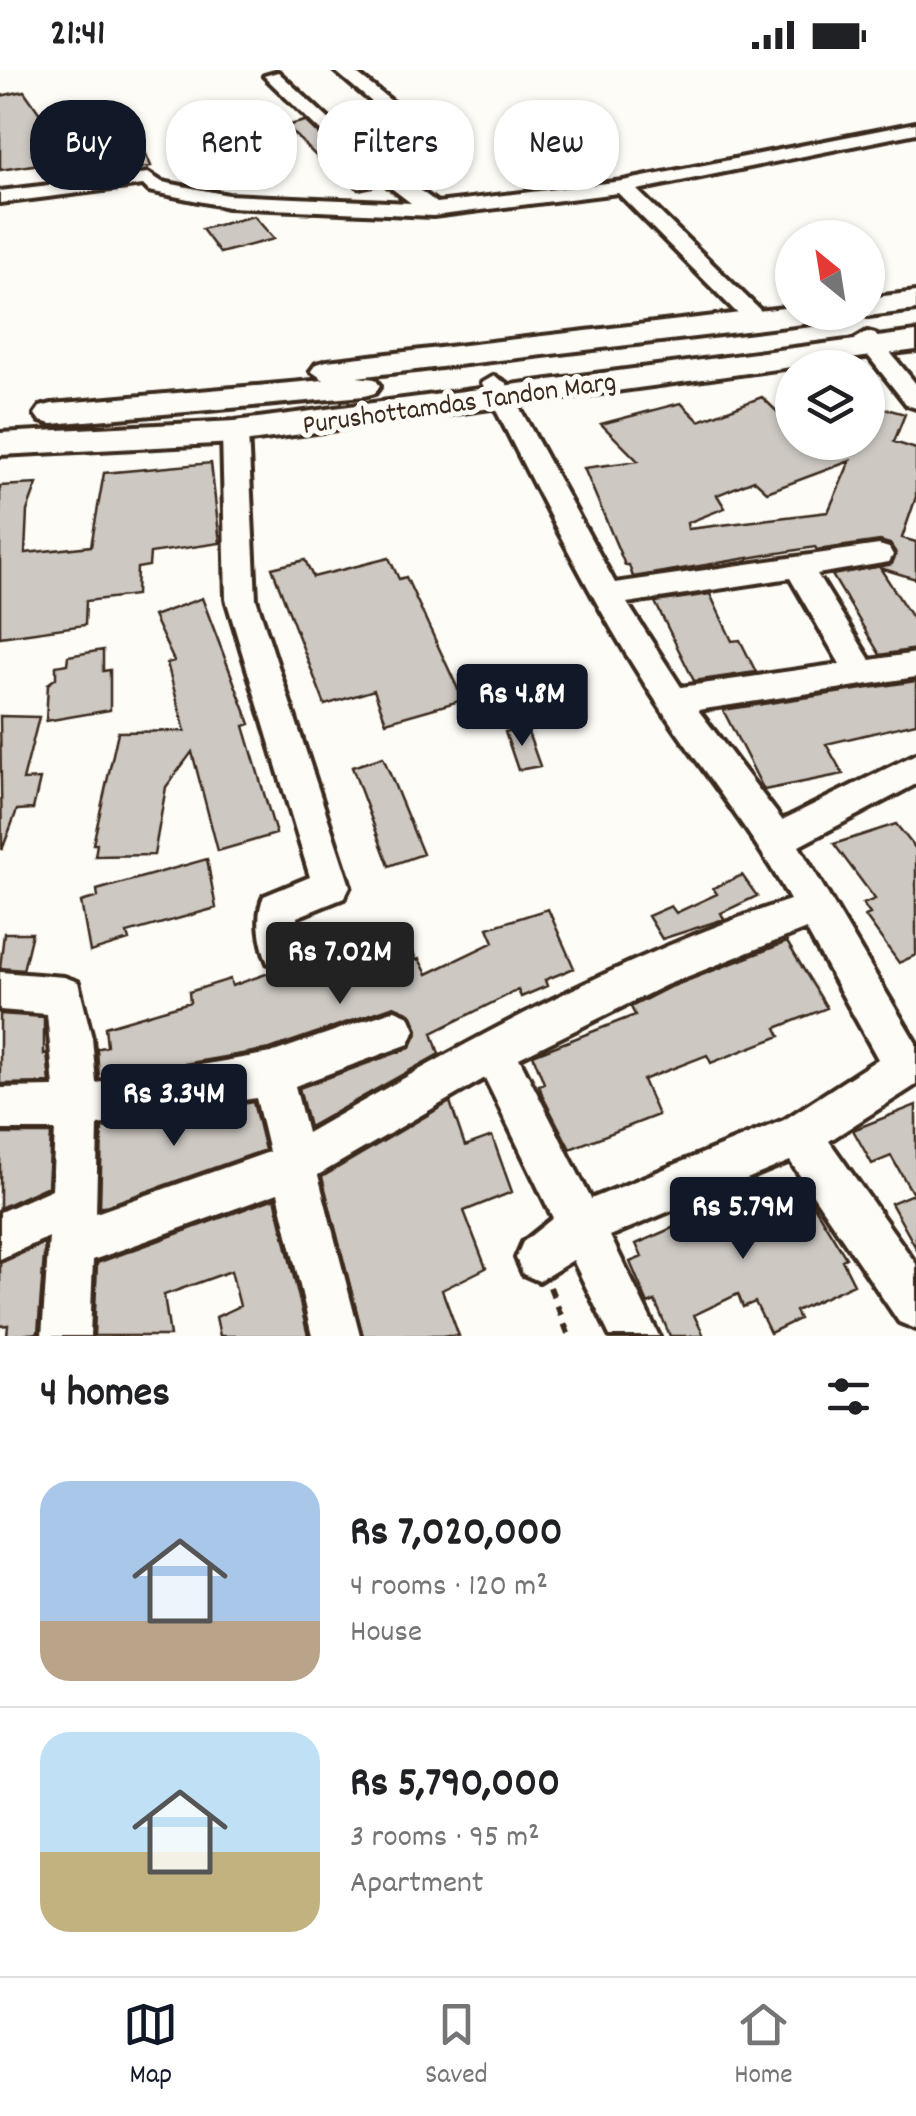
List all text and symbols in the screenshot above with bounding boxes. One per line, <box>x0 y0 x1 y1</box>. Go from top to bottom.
text: 21:41 <box>50 8 105 63</box>
chip: Buy <box>30 100 146 190</box>
chip: Rent <box>166 100 297 190</box>
chip: Filters <box>317 100 474 190</box>
chip: New <box>494 100 619 190</box>
north arrow <box>775 220 885 330</box>
map controls <box>775 220 885 460</box>
button: layers <box>775 350 885 460</box>
street label: Purushottamdas Tandon Marg <box>300 364 619 448</box>
pin: Rs 4.8M <box>430 664 614 749</box>
text: Rs 4.8M <box>479 673 565 719</box>
pin: Rs 7.02M <box>237 922 443 1007</box>
text: Rs 7.02M <box>288 931 392 977</box>
pin: Rs 3.34M <box>71 1064 277 1149</box>
text: Rs 3.34M <box>123 1073 225 1119</box>
pin: Rs 5.79M <box>640 1177 846 1262</box>
text: Rs 5.79M <box>692 1186 794 1232</box>
text: 4 homes <box>40 1366 170 1426</box>
icon: filters <box>821 1369 876 1424</box>
text: Rs 7,020,000 <box>350 1505 563 1565</box>
icon: home <box>120 1521 240 1641</box>
text: 4 rooms · 120 m² <box>350 1565 548 1611</box>
text: House <box>350 1611 422 1657</box>
text: Rs 5,790,000 <box>350 1756 560 1816</box>
icon: home <box>120 1772 240 1892</box>
text: 3 rooms · 95 m² <box>350 1816 540 1862</box>
text: Apartment <box>350 1862 484 1908</box>
tab: Map <box>123 1997 178 2097</box>
tab: Saved <box>425 1997 488 2097</box>
tab: Home <box>734 1997 793 2097</box>

